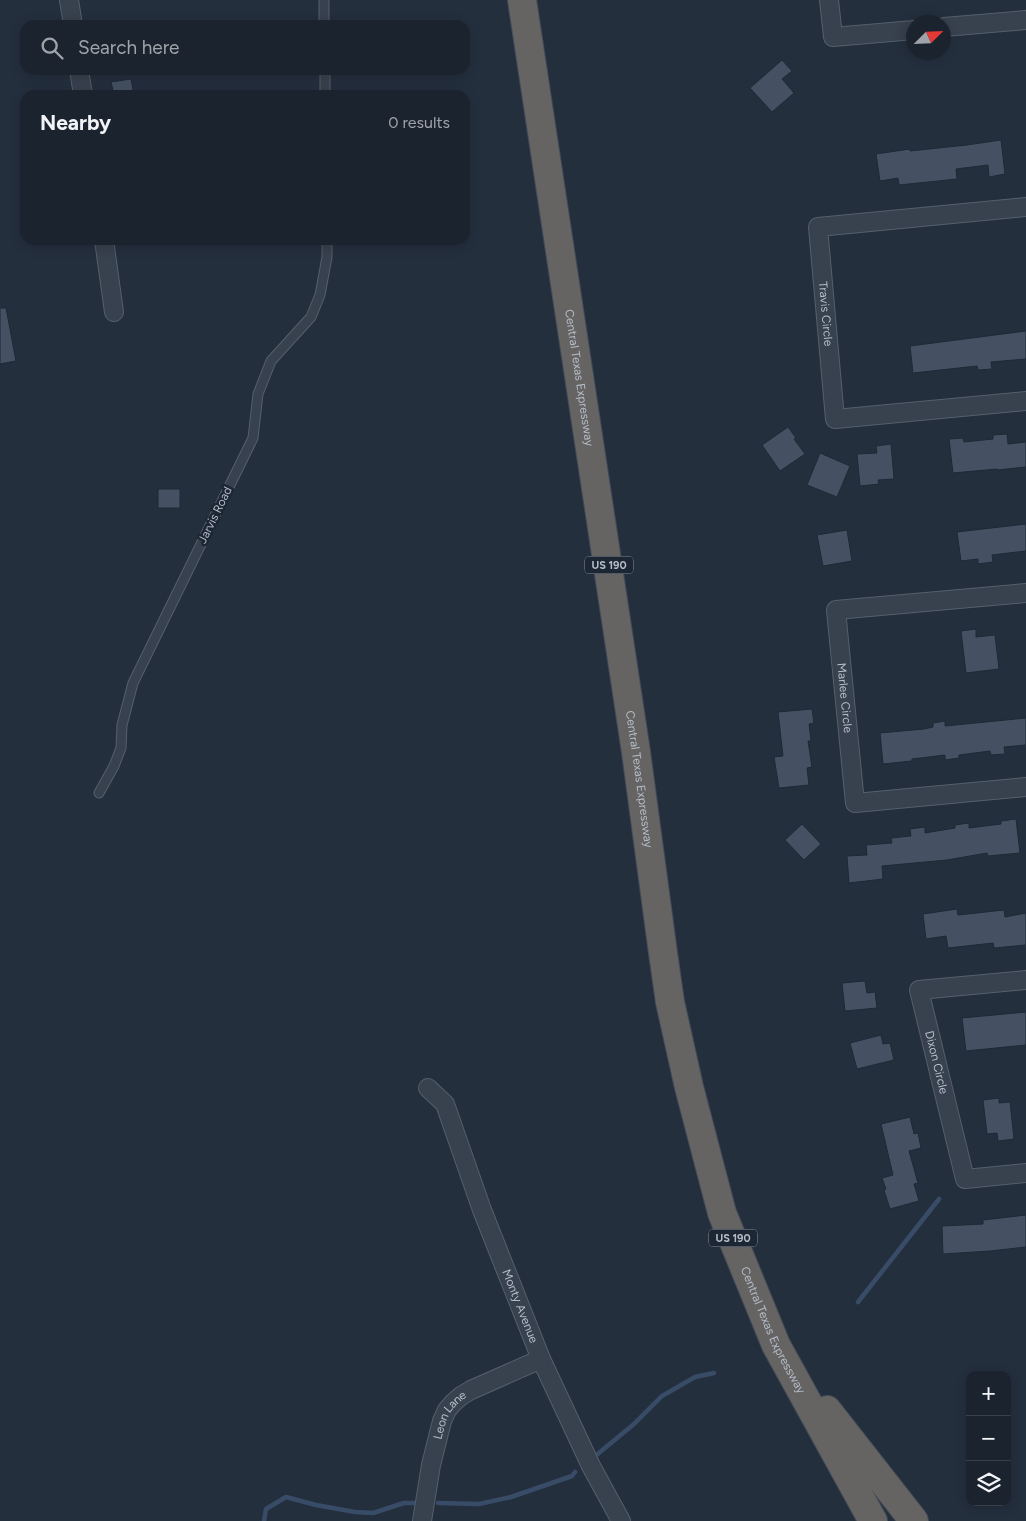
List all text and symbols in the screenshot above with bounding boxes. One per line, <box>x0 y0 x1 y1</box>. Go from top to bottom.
north arrow <box>906 15 951 60</box>
search box <box>20 20 470 75</box>
icon: search <box>38 34 66 62</box>
text: Search here <box>78 36 180 59</box>
text: Nearby <box>40 110 111 135</box>
text: 0 results <box>388 113 450 132</box>
street label: Travis Circle <box>816 281 836 347</box>
street label: Central Texas Expressway <box>562 308 597 448</box>
street label: Jarvis Road <box>195 484 235 546</box>
road number: US 190 <box>585 556 633 574</box>
street label: Marlee Circle <box>834 662 855 734</box>
street label: Central Texas Expressway <box>623 710 656 849</box>
street label: Dixon Circle <box>922 1029 951 1096</box>
road number: US 190 <box>709 1230 757 1246</box>
street label: Central Texas Expressway <box>738 1265 809 1397</box>
street label: Monty Avenue <box>499 1267 541 1345</box>
map controls <box>966 1371 1011 1506</box>
button: + <box>966 1371 1011 1416</box>
street label: Leon Lane <box>431 1387 469 1441</box>
button: − <box>966 1416 1011 1461</box>
button: layers <box>966 1461 1011 1506</box>

